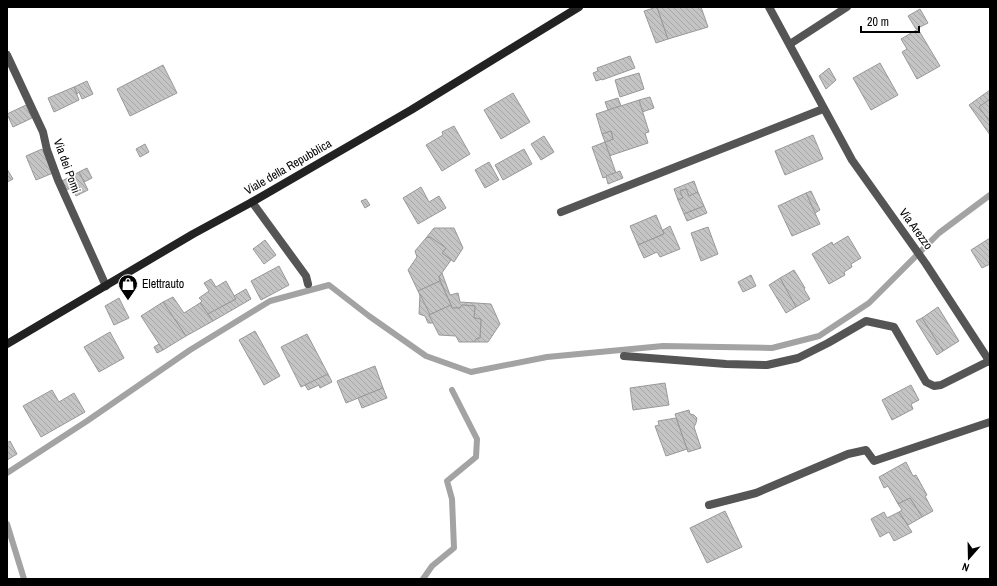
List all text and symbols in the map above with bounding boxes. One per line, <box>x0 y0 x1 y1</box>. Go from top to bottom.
scale bar <box>861 8 919 34</box>
text: 20 m <box>867 14 889 30</box>
street label: Viale della Repubblica <box>241 135 335 199</box>
street label: Via dei Pomi <box>50 137 84 195</box>
street label: Via Arezzo <box>896 205 936 253</box>
shop icon: Elettrauto <box>117 273 139 301</box>
place label: Elettrauto <box>142 276 184 292</box>
north arrow <box>949 538 989 578</box>
text: N <box>960 560 971 575</box>

